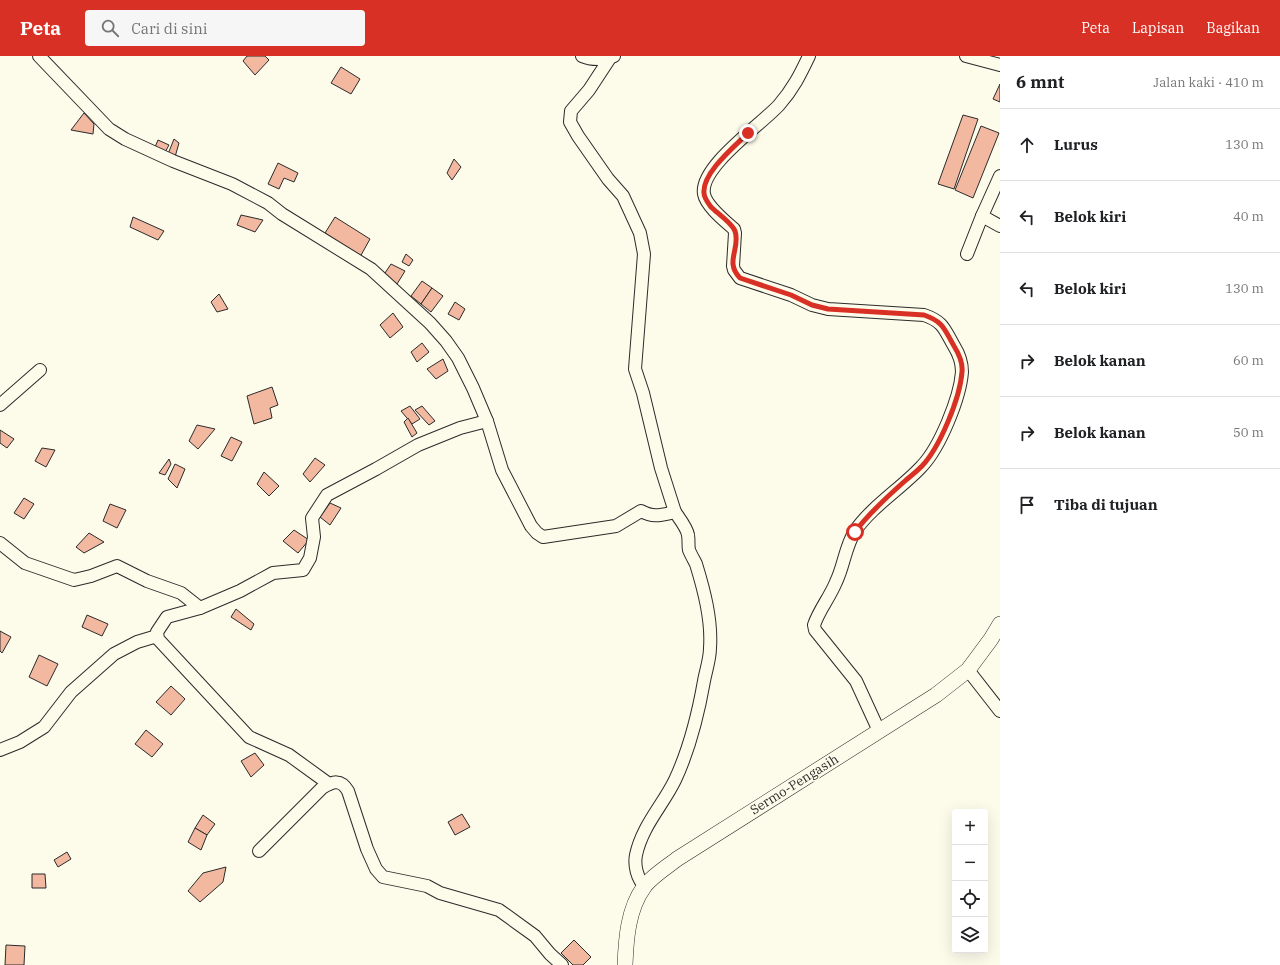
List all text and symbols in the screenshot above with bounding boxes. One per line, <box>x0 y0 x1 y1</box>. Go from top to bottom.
search box <box>85 10 365 46</box>
text: Peta <box>20 16 61 40</box>
icon: search <box>99 17 121 39</box>
text: Cari di sini <box>131 19 207 38</box>
text: Peta <box>1081 19 1110 37</box>
text: Lapisan <box>1132 19 1184 37</box>
text: Bagikan <box>1206 19 1260 37</box>
text: 6 mnt <box>1016 71 1064 93</box>
text: Jalan kaki · 410 m <box>1153 74 1264 91</box>
route end <box>739 124 757 142</box>
icon: ahead <box>1016 134 1038 156</box>
text: Lurus <box>1054 135 1098 154</box>
text: 130 m <box>1225 136 1264 153</box>
icon: left <box>1016 206 1038 228</box>
text: Belok kiri <box>1054 207 1126 226</box>
text: 40 m <box>1233 208 1264 225</box>
icon: left <box>1016 278 1038 300</box>
text: Belok kiri <box>1054 279 1126 298</box>
text: 130 m <box>1225 280 1264 297</box>
icon: right <box>1016 350 1038 372</box>
text: Belok kanan <box>1054 351 1146 370</box>
text: 60 m <box>1233 352 1264 369</box>
icon: right <box>1016 422 1038 444</box>
text: Belok kanan <box>1054 423 1146 442</box>
text: 50 m <box>1233 424 1264 441</box>
icon: arrive <box>1016 494 1038 516</box>
text: Tiba di tujuan <box>1054 495 1158 514</box>
route start <box>846 523 864 541</box>
street label: Sermo-Pengasih <box>747 750 842 818</box>
map controls <box>952 809 988 953</box>
button: + <box>952 809 988 845</box>
button: − <box>952 845 988 881</box>
button: locate <box>952 881 988 917</box>
button: layers <box>952 917 988 953</box>

